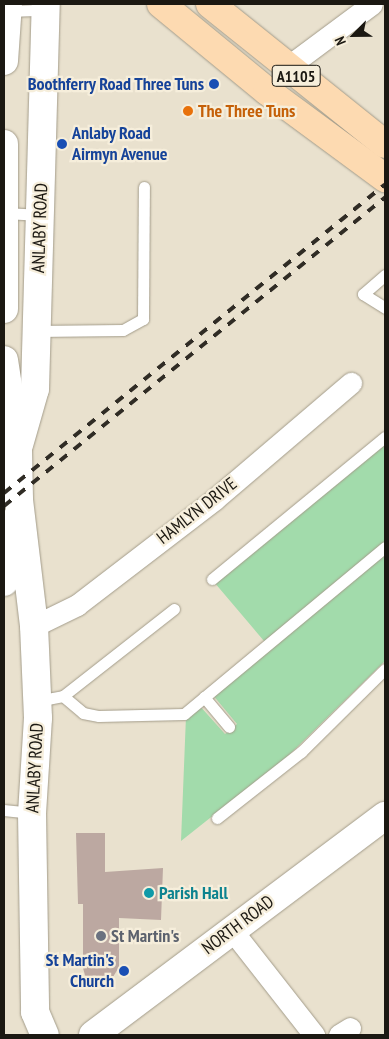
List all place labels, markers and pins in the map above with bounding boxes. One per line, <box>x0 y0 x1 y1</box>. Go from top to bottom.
place label: Boothferry Road Three Tuns <box>26 73 204 95</box>
marker: Boothferry Road Three Tuns <box>208 78 220 90</box>
place label: The Three Tuns <box>198 100 296 122</box>
marker: The Three Tuns <box>182 105 194 117</box>
place label: Anlaby Road Airmyn Avenue <box>72 123 168 166</box>
marker: Anlaby Road Airmyn Avenue <box>56 138 68 150</box>
place label: Parish Hall <box>159 882 228 904</box>
marker: Parish Hall <box>143 887 155 899</box>
place label: St Martin's <box>111 925 179 947</box>
marker: St Martin's <box>95 930 107 942</box>
place label: St Martin's Church <box>46 950 114 992</box>
marker: St Martin's Church <box>118 965 130 977</box>

